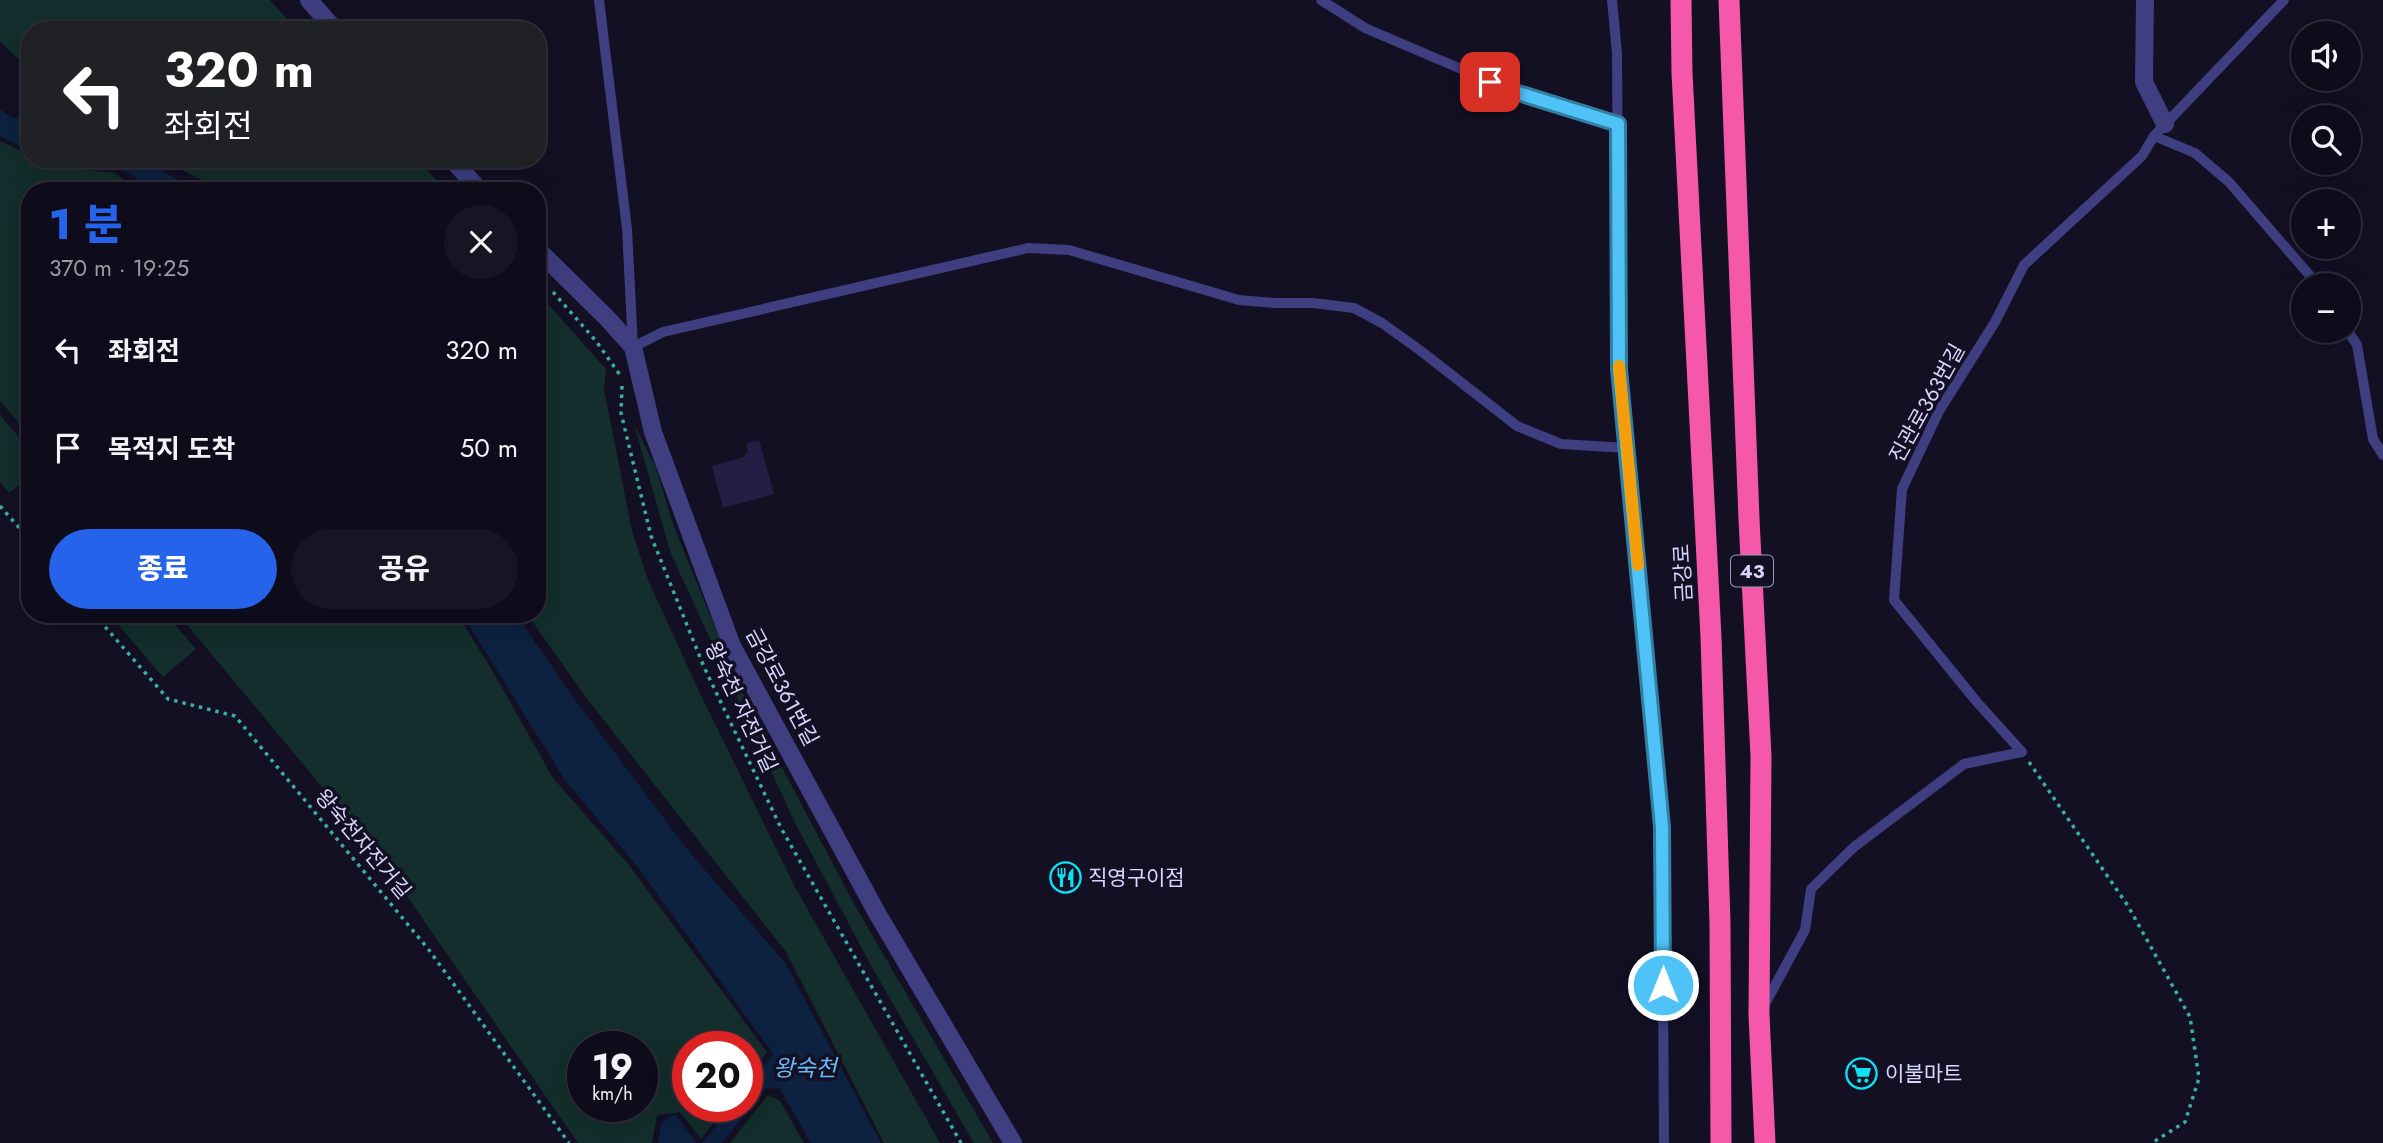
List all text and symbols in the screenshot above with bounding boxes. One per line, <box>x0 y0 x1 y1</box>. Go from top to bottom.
map controls <box>2291 21 2361 343</box>
button: sound <box>2291 21 2361 91</box>
text: 320 m <box>164 35 314 105</box>
icon: left <box>49 49 140 140</box>
pin <box>1460 52 1520 112</box>
icon: arrive <box>1471 63 1509 101</box>
text: 좌회전 <box>164 103 252 149</box>
button: search <box>2291 105 2361 175</box>
button: + <box>2291 189 2361 259</box>
text: 1 분 <box>49 194 122 255</box>
button: close <box>444 205 518 279</box>
text: 370 m · 19:25 <box>49 251 189 285</box>
button: − <box>2291 273 2361 343</box>
icon: left <box>49 331 87 369</box>
text: 320 m <box>445 331 518 369</box>
text: 좌회전 <box>108 332 180 370</box>
street label: 진관로363번길 <box>1882 338 1972 468</box>
icon: arrive <box>49 429 87 467</box>
text: 50 m <box>460 429 518 467</box>
text: 목적지 도착 <box>108 430 235 468</box>
button: 종료 <box>49 529 277 609</box>
button: 공유 <box>291 529 518 609</box>
street label: 금강로 <box>1667 543 1699 603</box>
road number: 43 <box>1731 556 1773 586</box>
street label: 금강로361번길 <box>738 623 826 751</box>
street label: 왕숙천 자전거길 <box>697 637 785 777</box>
street label: 왕숙천자전거길 <box>308 783 418 905</box>
restaurant icon: 직영구이점 <box>1048 861 1082 895</box>
place label: 직영구이점 <box>1088 863 1185 893</box>
position arrow <box>1626 948 1700 1022</box>
speed limit sign: 20 <box>672 1031 763 1122</box>
text: 19 <box>592 1042 633 1092</box>
water label: 왕숙천 <box>773 1051 840 1085</box>
supermarket icon: 이불마트 <box>1845 1057 1879 1091</box>
place label: 이불마트 <box>1885 1059 1962 1089</box>
text: km/h <box>592 1081 633 1107</box>

